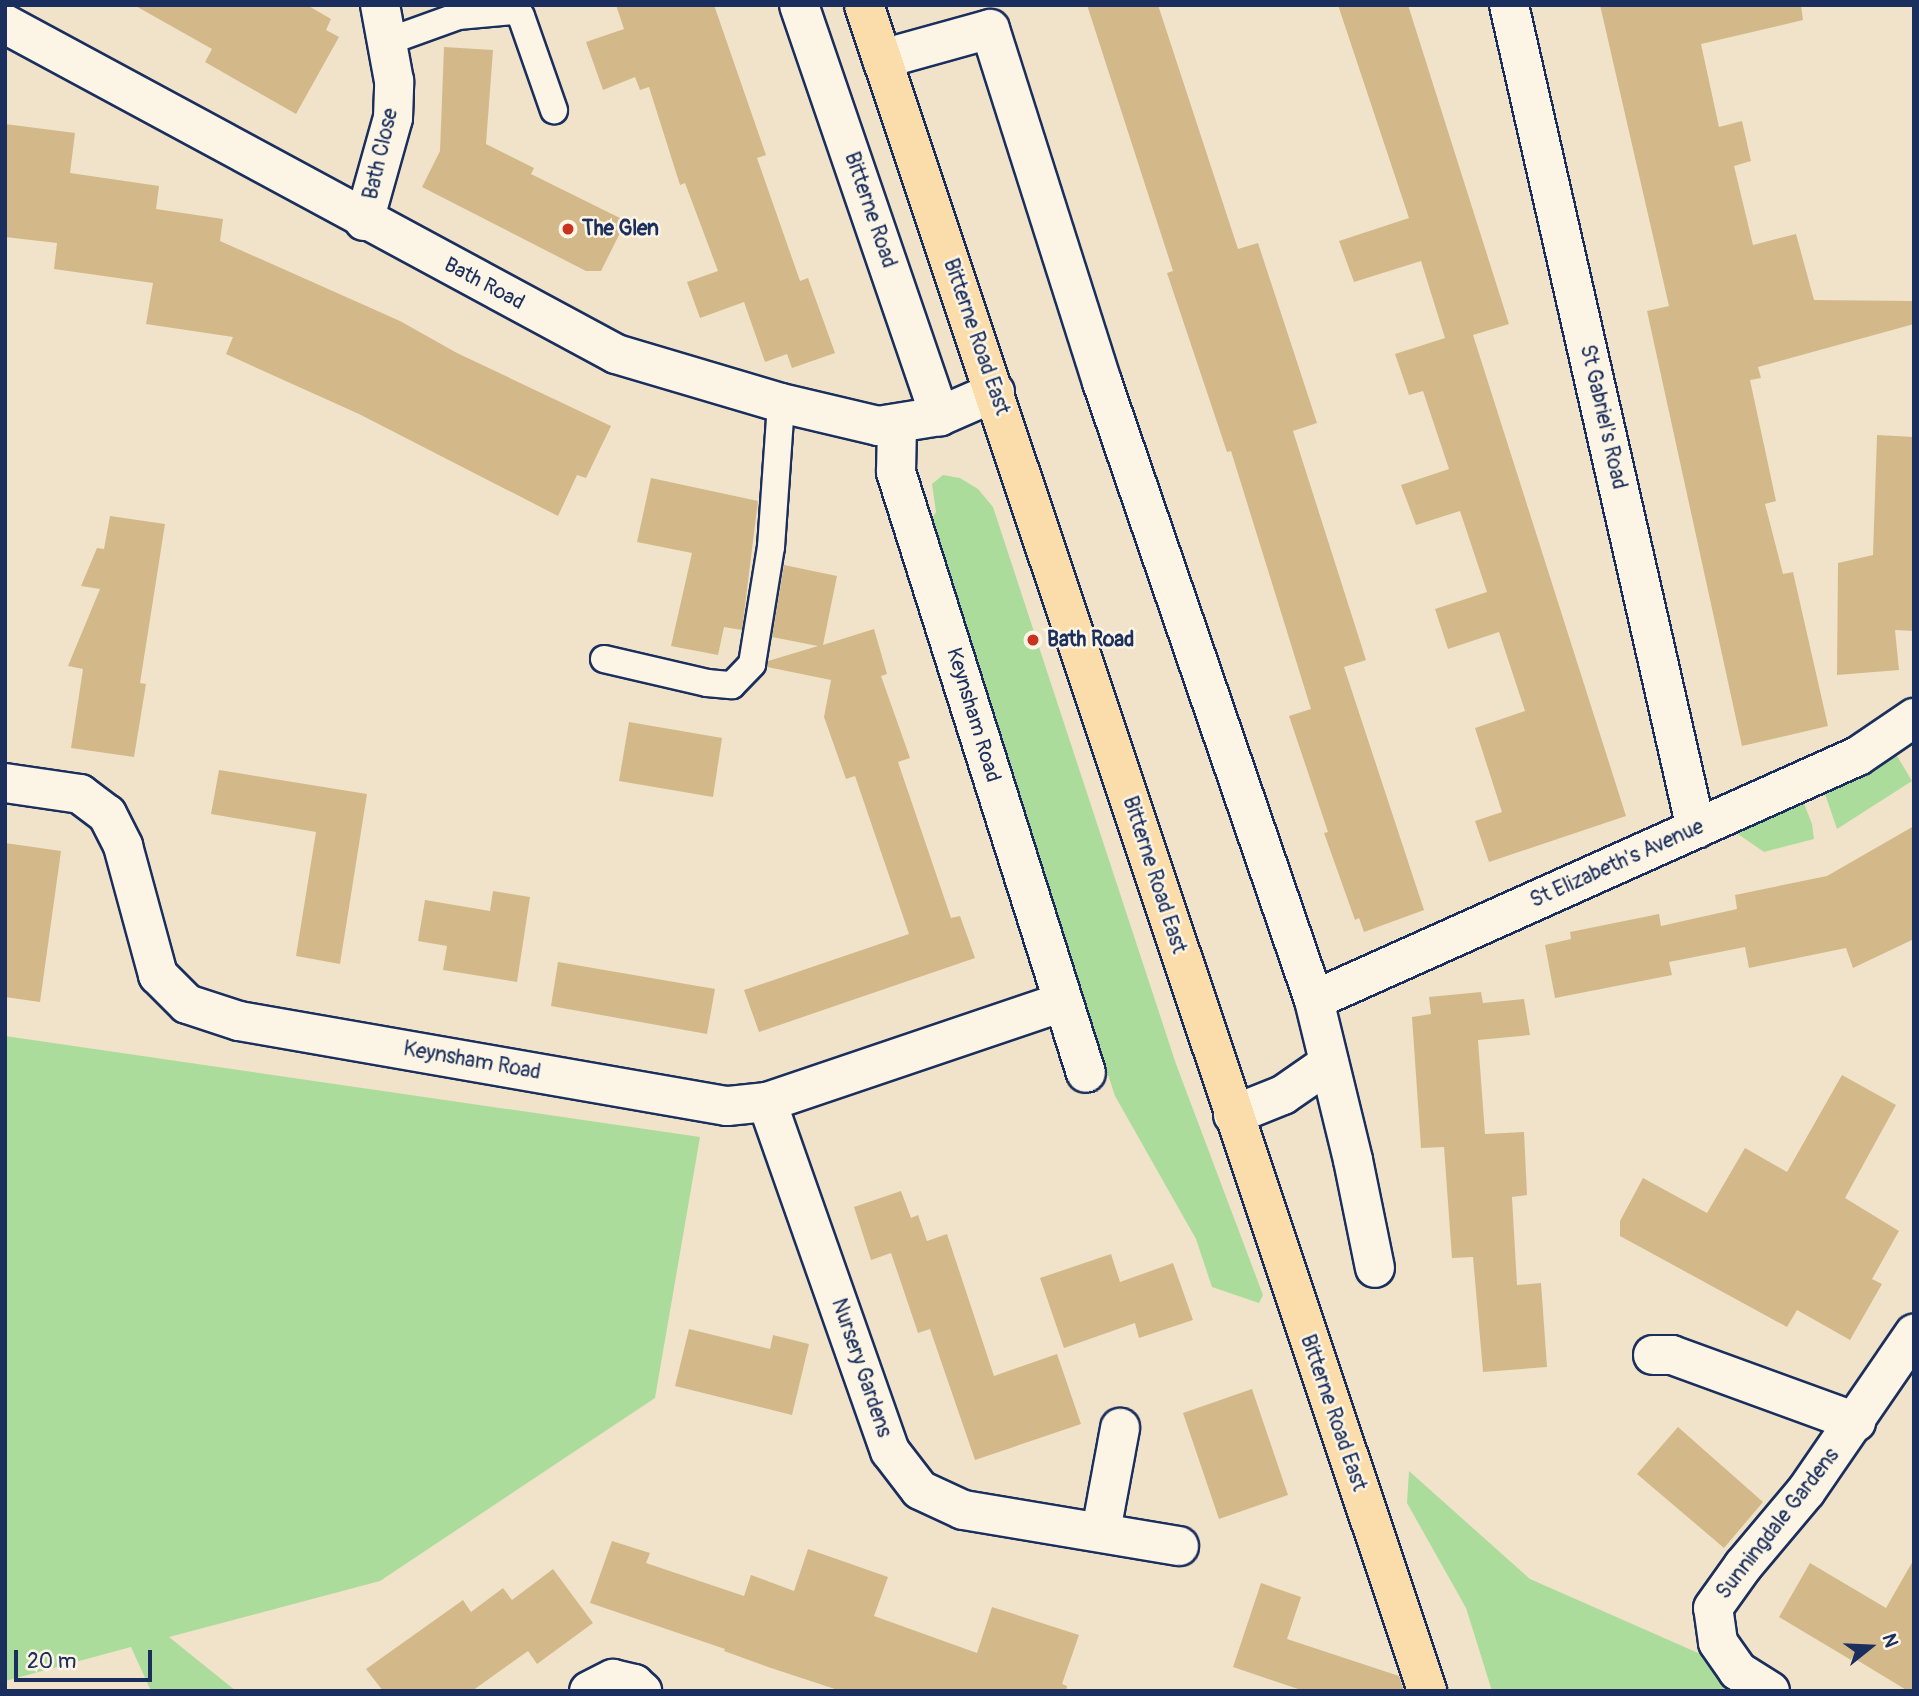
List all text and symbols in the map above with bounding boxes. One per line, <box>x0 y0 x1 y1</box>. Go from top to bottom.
street label: Bath Close <box>358 106 404 202</box>
street label: Bitterne Road <box>838 149 902 271</box>
place label: The Glen <box>582 216 659 242</box>
marker: The Glen <box>560 221 576 237</box>
street label: Bath Road <box>440 252 528 316</box>
street label: Bitterne Road East <box>937 255 1015 419</box>
street label: St Gabriel's Road <box>1574 342 1632 492</box>
place label: Bath Road <box>1047 627 1134 653</box>
marker: Bath Road <box>1025 632 1041 648</box>
street label: Keynsham Road <box>941 645 1005 785</box>
street label: Bitterne Road East <box>1117 793 1191 957</box>
street label: St Elizabeth's Avenue <box>1526 814 1708 914</box>
street label: Keynsham Road <box>401 1037 543 1085</box>
street label: Nursery Gardens <box>825 1295 897 1441</box>
street label: Bitterne Road East <box>1294 1331 1372 1495</box>
street label: Sunningdale Gardens <box>1711 1444 1845 1604</box>
north arrow <box>1835 1612 1905 1682</box>
text: N <box>1877 1631 1903 1650</box>
scale bar <box>18 1636 156 1680</box>
text: 20 m <box>27 1648 76 1675</box>

